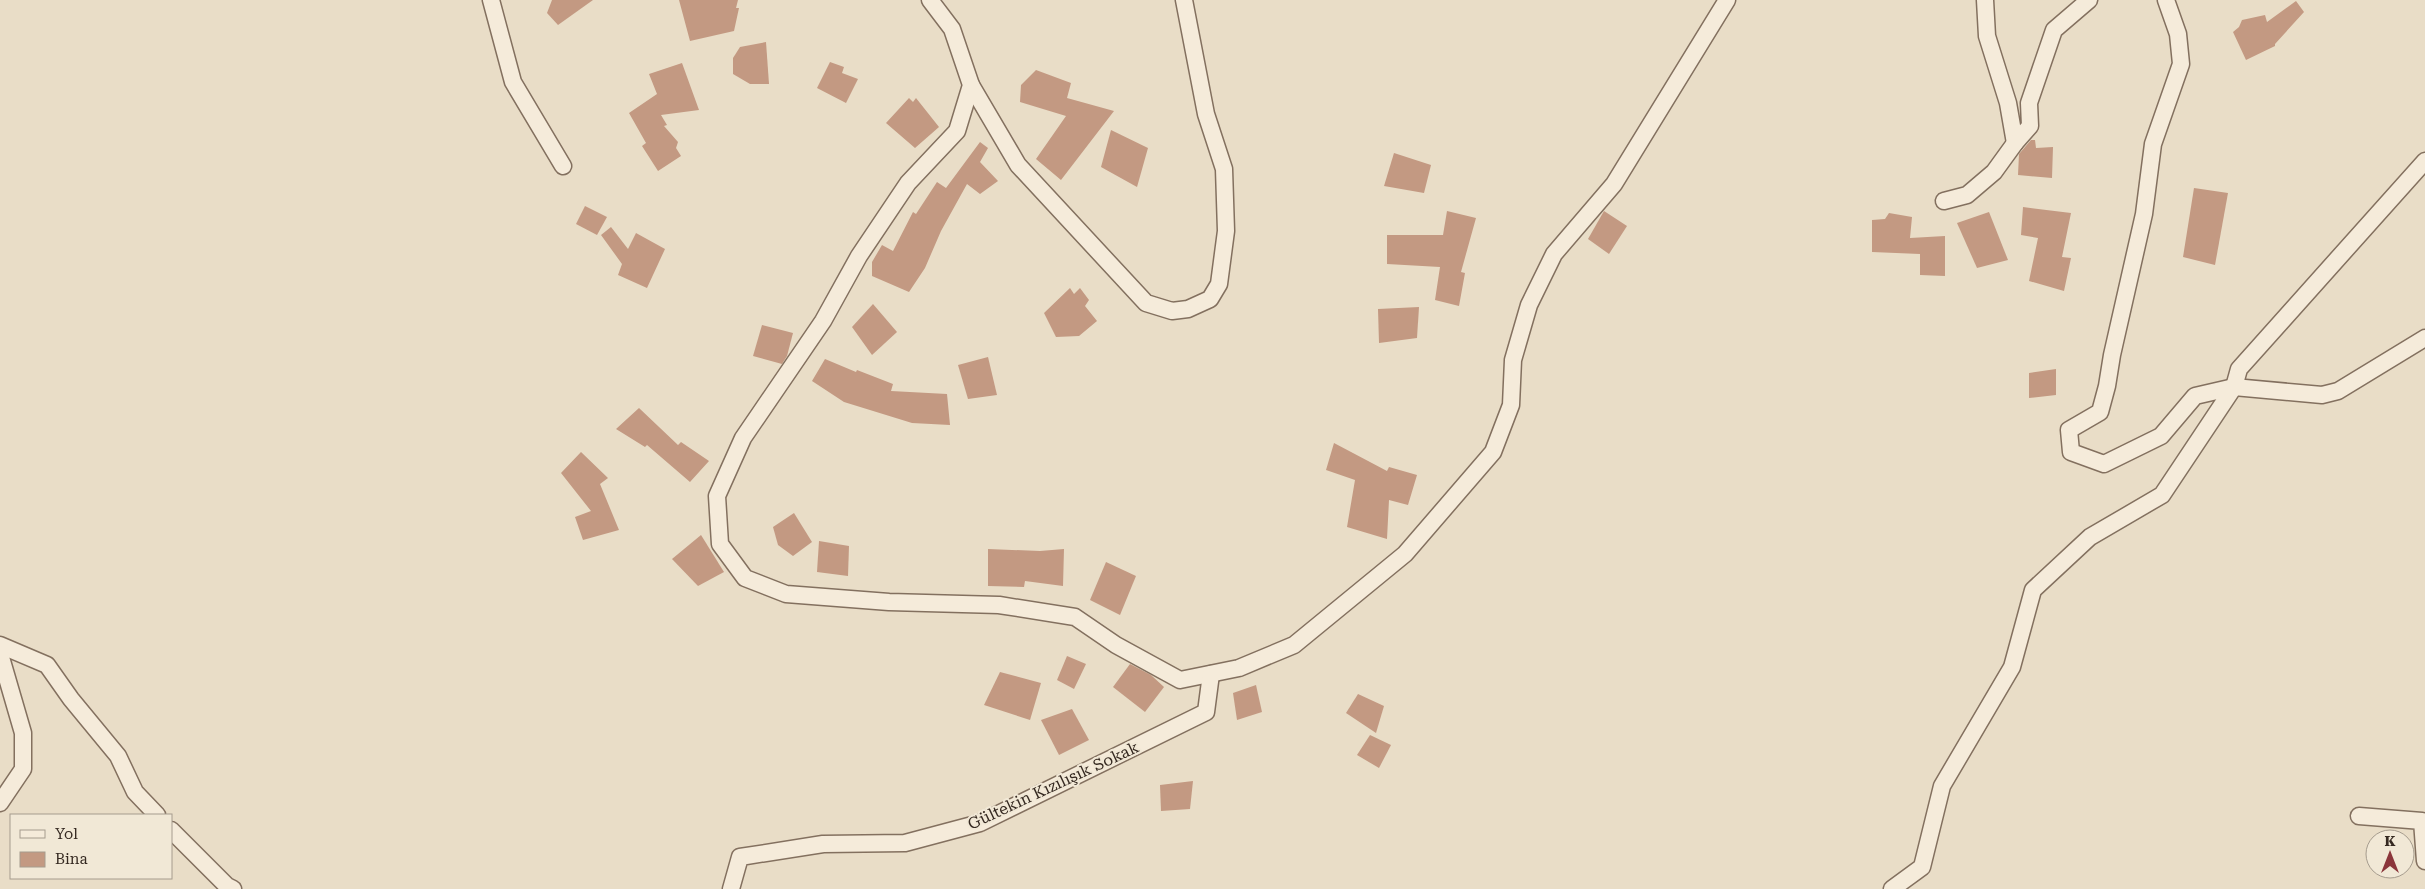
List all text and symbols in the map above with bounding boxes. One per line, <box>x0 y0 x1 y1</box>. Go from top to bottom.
street label: Gültekin Kızılışık Sokak <box>965 737 1142 834</box>
legend <box>10 814 172 879</box>
text: Yol <box>55 825 78 843</box>
north arrow <box>2365 829 2415 879</box>
text: K <box>2384 833 2396 849</box>
text: Bina <box>55 850 88 868</box>

